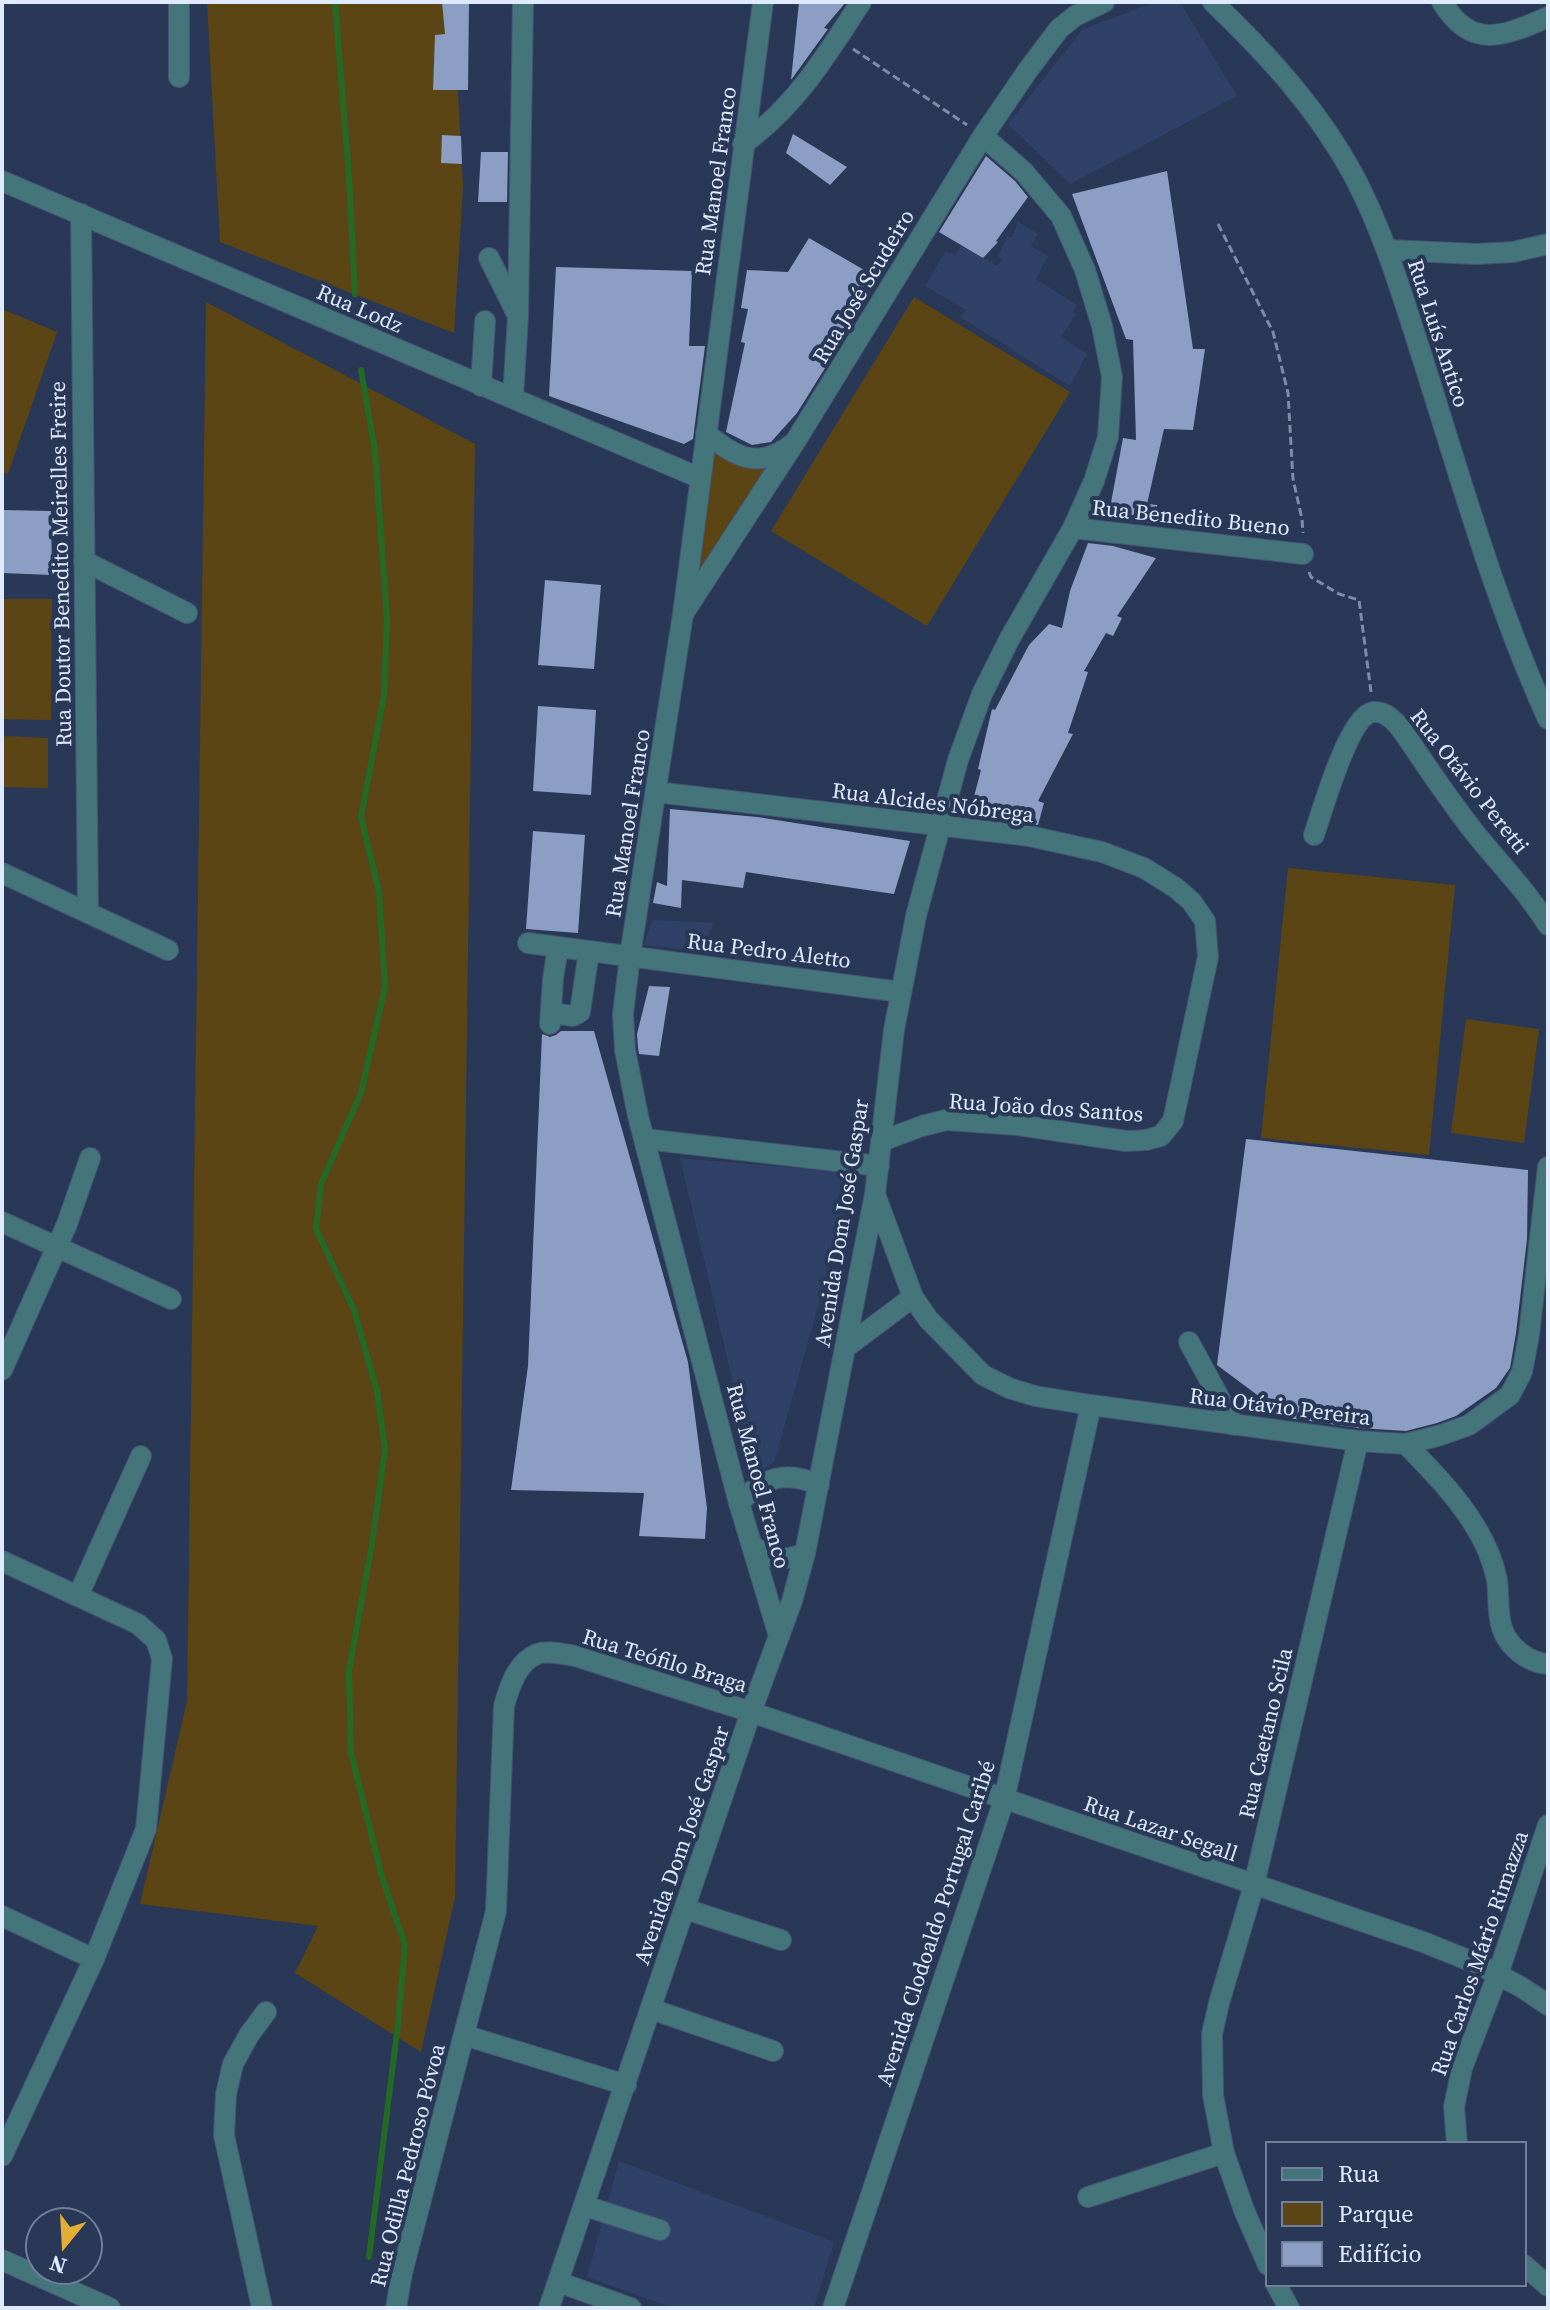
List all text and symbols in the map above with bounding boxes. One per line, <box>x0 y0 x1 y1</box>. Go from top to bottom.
street label: Rua Manoel Franco <box>687 85 743 277</box>
street label: Rua José Scudeiro <box>805 203 921 369</box>
street label: Rua Luís Antico <box>1401 255 1477 411</box>
street label: Rua Lodz <box>312 276 408 340</box>
street label: Rua Doutor Benedito Meirelles Freire <box>42 381 78 747</box>
street label: Rua Benedito Bueno <box>1091 492 1291 542</box>
street label: Rua Otávio Peretti <box>1404 702 1536 860</box>
street label: Rua Manoel Franco <box>597 727 657 919</box>
street label: Rua Alcides Nóbrega <box>830 775 1036 829</box>
street label: Rua Pedro Aletto <box>685 925 853 975</box>
street label: Rua João dos Santos <box>948 1085 1144 1129</box>
street label: Avenida Dom José Gaspar <box>807 1096 876 1349</box>
street label: Rua Manoel Franco <box>720 1380 798 1572</box>
street label: Rua Otávio Pereira <box>1188 1380 1373 1432</box>
street label: Rua Teófilo Braga <box>579 1621 752 1700</box>
street label: Rua Caetano Scila <box>1231 1644 1299 1821</box>
street label: Avenida Dom José Gaspar <box>626 1721 736 1968</box>
street label: Avenida Clodoaldo Portugal Caribé <box>868 1756 1002 2090</box>
street label: Rua Lazar Segall <box>1080 1788 1242 1868</box>
street label: Rua Carlos Mário Rimazza <box>1423 1826 1535 2080</box>
street label: Rua Odilla Pedroso Póvoa <box>362 2039 452 2290</box>
legend <box>1266 2142 1526 2286</box>
text: Rua <box>1338 2157 1380 2190</box>
text: Parque <box>1338 2197 1414 2230</box>
north arrow <box>24 2206 104 2286</box>
text: Edifício <box>1338 2237 1422 2270</box>
text: N <box>46 2248 70 2282</box>

